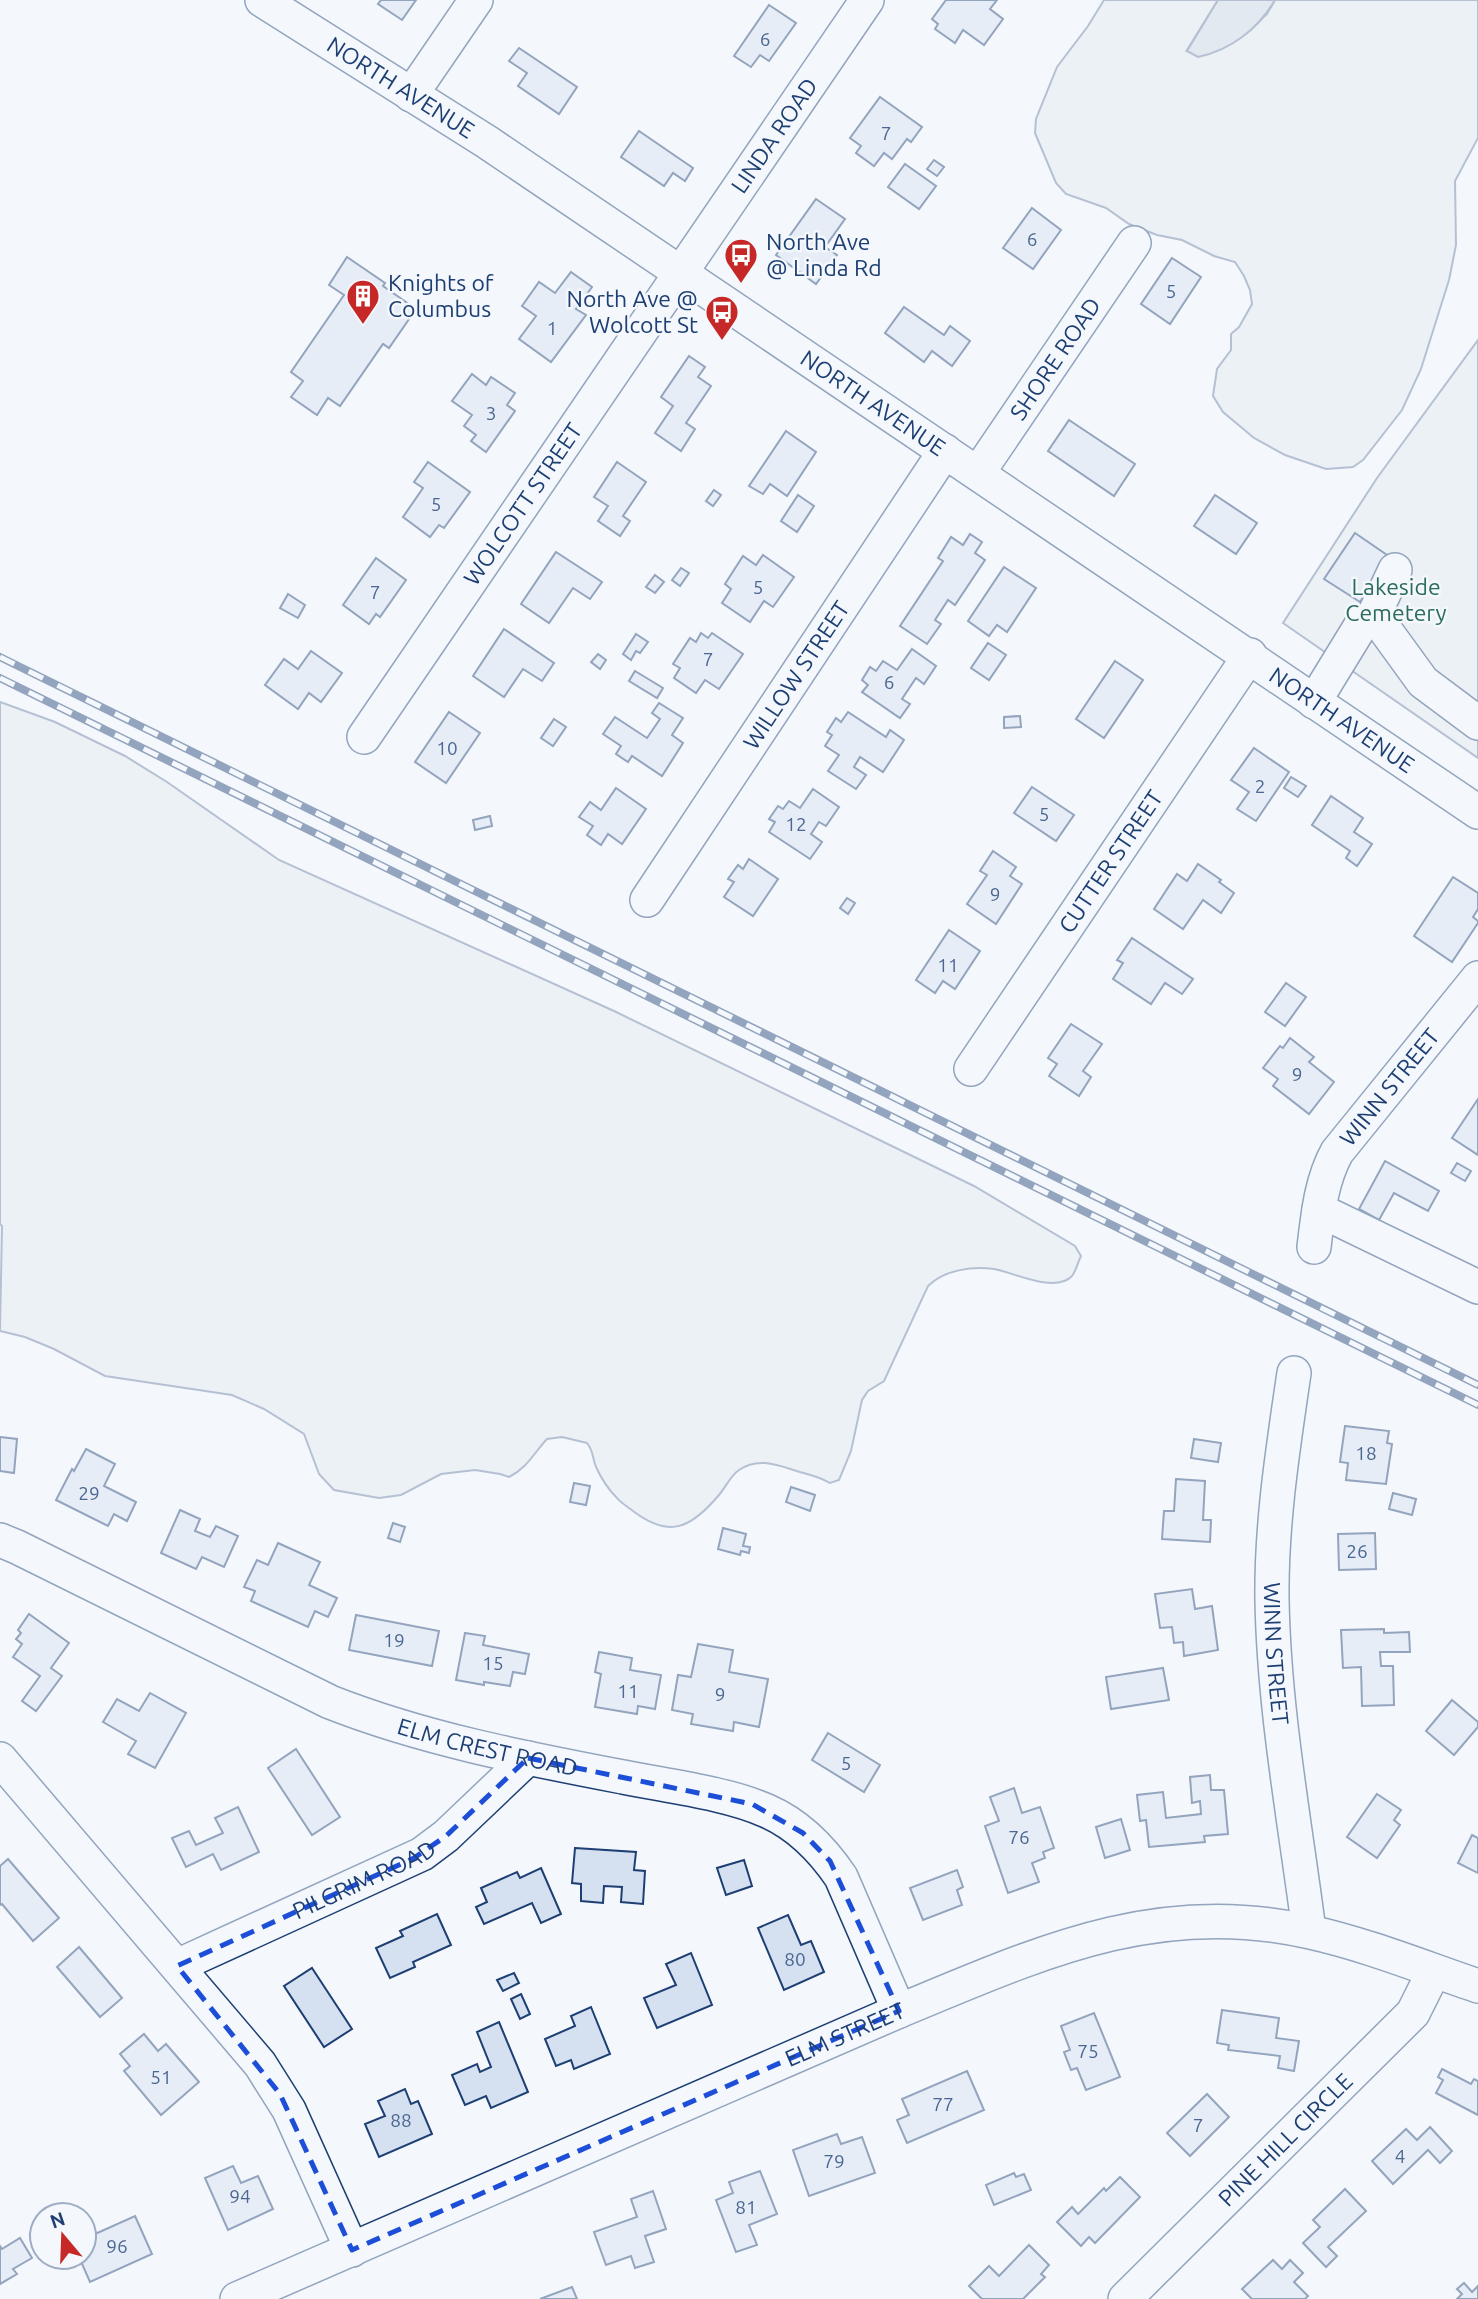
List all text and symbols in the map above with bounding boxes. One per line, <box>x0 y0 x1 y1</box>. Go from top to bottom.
house number: 6 <box>760 28 770 50</box>
street label: NORTH AVENUE <box>323 31 479 143</box>
street label: LINDA ROAD <box>726 73 822 198</box>
house number: 7 <box>881 122 891 144</box>
house number: 6 <box>1027 228 1037 250</box>
place label: North Ave @ Linda Rd <box>766 229 882 280</box>
bus stop icon: North Ave @ Linda Rd <box>722 236 760 285</box>
place label: Knights of Columbus <box>388 270 494 321</box>
building icon: Knights of Columbus <box>344 277 382 326</box>
house number: 5 <box>1166 280 1176 302</box>
place label: North Ave @ Wolcott St <box>566 286 698 337</box>
bus stop icon: North Ave @ Wolcott St <box>703 293 741 342</box>
street label: SHORE ROAD <box>1005 293 1105 424</box>
house number: 1 <box>547 317 557 339</box>
street label: NORTH AVENUE <box>796 345 950 460</box>
house number: 3 <box>486 402 496 424</box>
street label: WOLCOTT STREET <box>459 418 587 590</box>
house number: 5 <box>431 493 441 515</box>
park label: Lakeside Cemetery <box>1345 574 1447 625</box>
house number: 5 <box>753 576 763 598</box>
house number: 7 <box>370 581 380 603</box>
street label: WILLOW STREET <box>738 596 854 753</box>
house number: 7 <box>703 648 713 670</box>
street label: NORTH AVENUE <box>1265 662 1419 777</box>
house number: 6 <box>884 671 894 693</box>
house number: 10 <box>436 737 458 759</box>
house number: 2 <box>1255 775 1265 797</box>
street label: CUTTER STREET <box>1053 785 1167 937</box>
house number: 5 <box>1039 803 1049 825</box>
house number: 12 <box>785 813 807 835</box>
house number: 9 <box>990 883 1000 905</box>
house number: 11 <box>937 954 959 976</box>
street label: WINN STREET <box>1334 1023 1444 1150</box>
house number: 9 <box>1292 1063 1302 1085</box>
house number: 18 <box>1355 1442 1377 1464</box>
house number: 29 <box>78 1482 100 1504</box>
house number: 26 <box>1346 1540 1368 1562</box>
street label: WINN STREET <box>1260 1582 1294 1726</box>
house number: 19 <box>383 1629 405 1651</box>
house number: 15 <box>482 1652 504 1674</box>
house number: 11 <box>617 1680 639 1702</box>
house number: 9 <box>715 1683 725 1705</box>
street label: ELM CREST ROAD <box>395 1713 580 1780</box>
house number: 5 <box>841 1752 851 1774</box>
house number: 76 <box>1008 1826 1030 1848</box>
street label: PILGRIM ROAD <box>289 1835 440 1923</box>
house number: 80 <box>784 1948 806 1970</box>
street label: ELM STREET <box>781 1997 908 2071</box>
house number: 75 <box>1077 2040 1099 2062</box>
house number: 51 <box>150 2066 172 2088</box>
street label: PINE HILL CIRCLE <box>1213 2068 1357 2211</box>
house number: 77 <box>932 2093 954 2115</box>
house number: 88 <box>390 2109 412 2131</box>
house number: 7 <box>1193 2114 1203 2136</box>
house number: 4 <box>1395 2145 1405 2167</box>
house number: 79 <box>823 2150 845 2172</box>
house number: 94 <box>229 2185 251 2207</box>
house number: 81 <box>735 2196 757 2218</box>
north arrow <box>28 2201 98 2271</box>
text: N <box>47 2207 68 2233</box>
house number: 96 <box>106 2235 128 2257</box>

